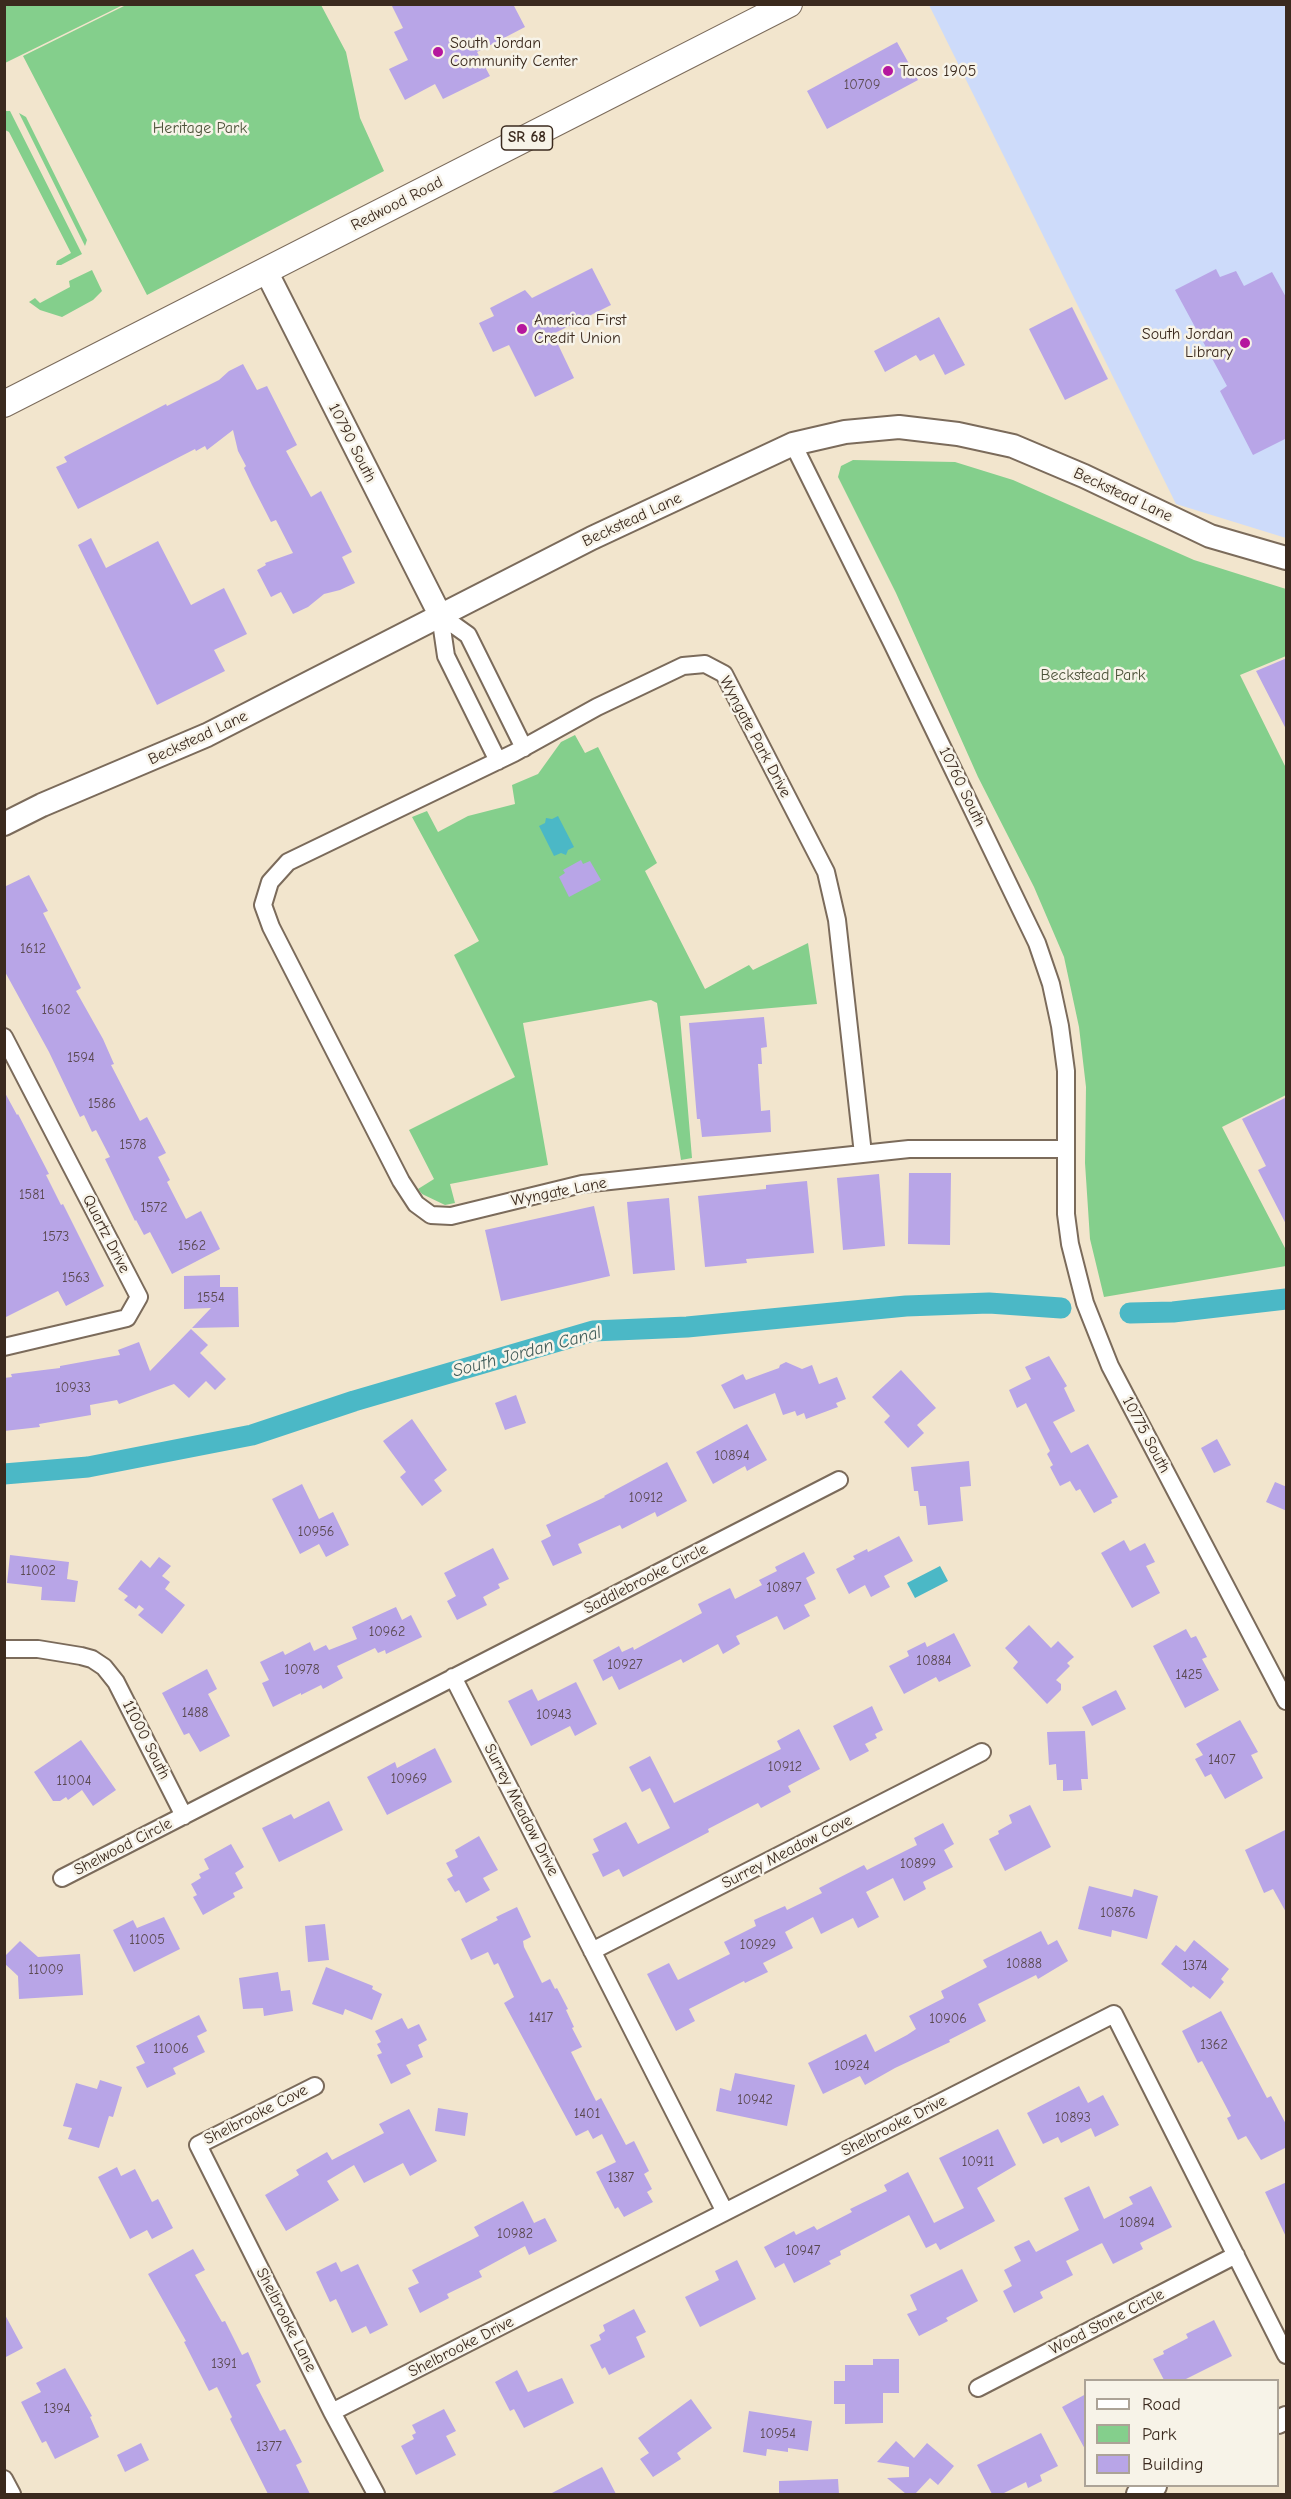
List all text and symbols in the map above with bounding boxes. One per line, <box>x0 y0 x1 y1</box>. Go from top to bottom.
place label: South Jordan Community Center <box>450 33 578 71</box>
marker: South Jordan Community Center <box>431 45 445 59</box>
place label: Tacos 1905 <box>900 61 976 81</box>
marker: Tacos 1905 <box>881 64 895 78</box>
house number: 10709 <box>844 77 880 93</box>
park label: Heritage Park <box>153 118 247 138</box>
road number: SR 68 <box>502 126 552 150</box>
street label: Redwood Road <box>348 173 446 235</box>
place label: America First Credit Union <box>534 310 626 348</box>
marker: America First Credit Union <box>515 322 529 336</box>
place label: South Jordan Library <box>1142 324 1233 362</box>
marker: South Jordan Library <box>1238 336 1252 350</box>
street label: 10790 South <box>324 400 380 486</box>
street label: Beckstead Lane <box>1070 464 1176 526</box>
street label: Beckstead Lane <box>579 489 685 551</box>
park label: Beckstead Park <box>1041 665 1145 685</box>
street label: Wyngate Park Drive <box>715 673 795 801</box>
street label: Beckstead Lane <box>145 707 251 769</box>
street label: 10760 South <box>935 744 989 830</box>
house number: 1612 <box>20 941 46 957</box>
house number: 1602 <box>42 1002 70 1018</box>
house number: 1594 <box>67 1050 95 1066</box>
house number: 1586 <box>88 1096 116 1112</box>
house number: 1578 <box>120 1137 146 1153</box>
street label: Wyngate Lane <box>510 1173 608 1211</box>
house number: 1581 <box>19 1187 45 1203</box>
street label: Quartz Drive <box>78 1192 134 1276</box>
house number: 1572 <box>140 1200 168 1216</box>
house number: 1573 <box>43 1229 69 1245</box>
house number: 1562 <box>178 1238 206 1254</box>
house number: 1563 <box>62 1270 90 1286</box>
house number: 1554 <box>197 1290 225 1306</box>
water label: South Jordan Canal <box>450 1322 604 1382</box>
house number: 10933 <box>55 1380 91 1396</box>
street label: 10775 South <box>1118 1393 1174 1477</box>
house number: 10894 <box>714 1448 750 1464</box>
house number: 10912 <box>629 1490 663 1506</box>
house number: 10956 <box>298 1524 334 1540</box>
street label: Saddlebrooke Circle <box>581 1539 711 1619</box>
house number: 11002 <box>20 1563 56 1579</box>
house number: 10897 <box>766 1580 802 1596</box>
house number: 10962 <box>369 1624 405 1640</box>
house number: 10884 <box>916 1653 952 1669</box>
house number: 10927 <box>607 1657 643 1673</box>
house number: 10978 <box>284 1662 320 1678</box>
house number: 1425 <box>1175 1667 1203 1683</box>
street label: 11000 South <box>118 1697 174 1783</box>
house number: 1488 <box>182 1705 208 1721</box>
house number: 10943 <box>536 1707 572 1723</box>
street label: Surrey Meadow Drive <box>479 1741 563 1879</box>
house number: 1407 <box>1208 1752 1236 1768</box>
house number: 10912 <box>768 1759 802 1775</box>
house number: 10969 <box>391 1771 427 1787</box>
house number: 11004 <box>57 1773 91 1789</box>
street label: Surrey Meadow Cove <box>719 1811 855 1893</box>
street label: Shelwood Circle <box>71 1814 175 1880</box>
house number: 10899 <box>900 1856 936 1872</box>
house number: 10876 <box>1100 1905 1136 1921</box>
house number: 11005 <box>129 1932 165 1948</box>
house number: 10929 <box>740 1937 776 1953</box>
house number: 10888 <box>1006 1956 1042 1972</box>
house number: 1374 <box>1183 1958 1207 1974</box>
house number: 11009 <box>28 1962 64 1978</box>
house number: 1417 <box>529 2010 553 2026</box>
house number: 10906 <box>929 2011 967 2027</box>
house number: 1362 <box>1200 2037 1228 2053</box>
house number: 11006 <box>153 2041 189 2057</box>
house number: 10924 <box>834 2058 870 2074</box>
street label: Shelbrooke Cove <box>201 2081 311 2149</box>
street label: Shelbrooke Drive <box>838 2091 950 2161</box>
house number: 10942 <box>737 2092 773 2108</box>
house number: 1401 <box>574 2106 600 2122</box>
house number: 10893 <box>1055 2110 1091 2126</box>
house number: 10911 <box>962 2154 994 2170</box>
house number: 1387 <box>608 2170 634 2186</box>
house number: 10894 <box>1119 2215 1155 2231</box>
house number: 10982 <box>497 2226 533 2242</box>
house number: 10947 <box>786 2243 820 2259</box>
street label: Shelbrooke Lane <box>252 2265 320 2375</box>
street label: Wood Stone Circle <box>1046 2285 1168 2359</box>
street label: Shelbrooke Drive <box>405 2312 517 2382</box>
house number: 1391 <box>211 2356 237 2372</box>
legend <box>1084 2379 1279 2487</box>
text: Road <box>1142 2394 1181 2415</box>
house number: 1394 <box>44 2401 70 2417</box>
text: Park <box>1142 2424 1176 2445</box>
house number: 10954 <box>760 2426 796 2442</box>
house number: 1377 <box>256 2439 282 2455</box>
text: Building <box>1142 2454 1204 2475</box>

